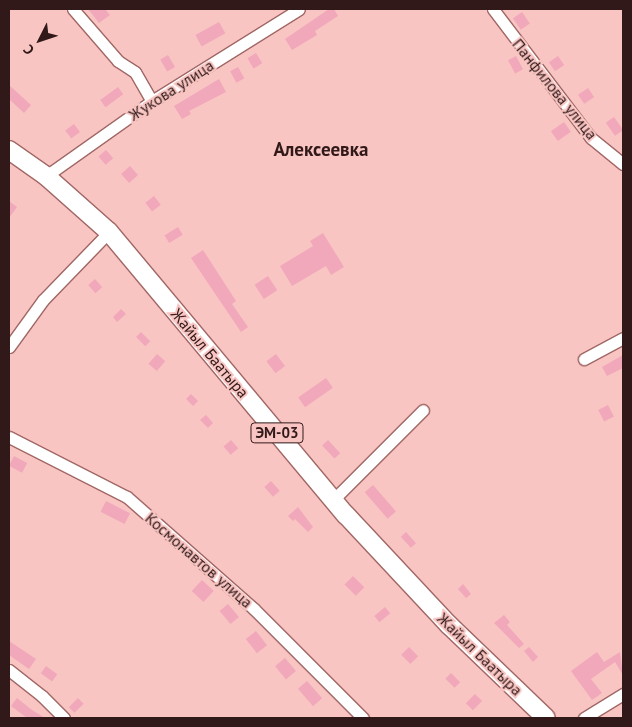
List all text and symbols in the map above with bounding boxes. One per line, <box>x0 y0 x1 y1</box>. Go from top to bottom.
north arrow <box>15 15 65 65</box>
street label: Панфилова улица <box>508 35 602 143</box>
text: С <box>19 41 38 59</box>
street label: Жукова улица <box>125 55 217 125</box>
district label: Алексеевка <box>274 139 368 161</box>
street label: Жайыл Баатыра <box>167 304 253 402</box>
road number: ЭМ-03 <box>250 420 304 446</box>
street label: Космонавтов улица <box>142 508 256 612</box>
street label: Жайыл Баатыра <box>434 609 526 699</box>

